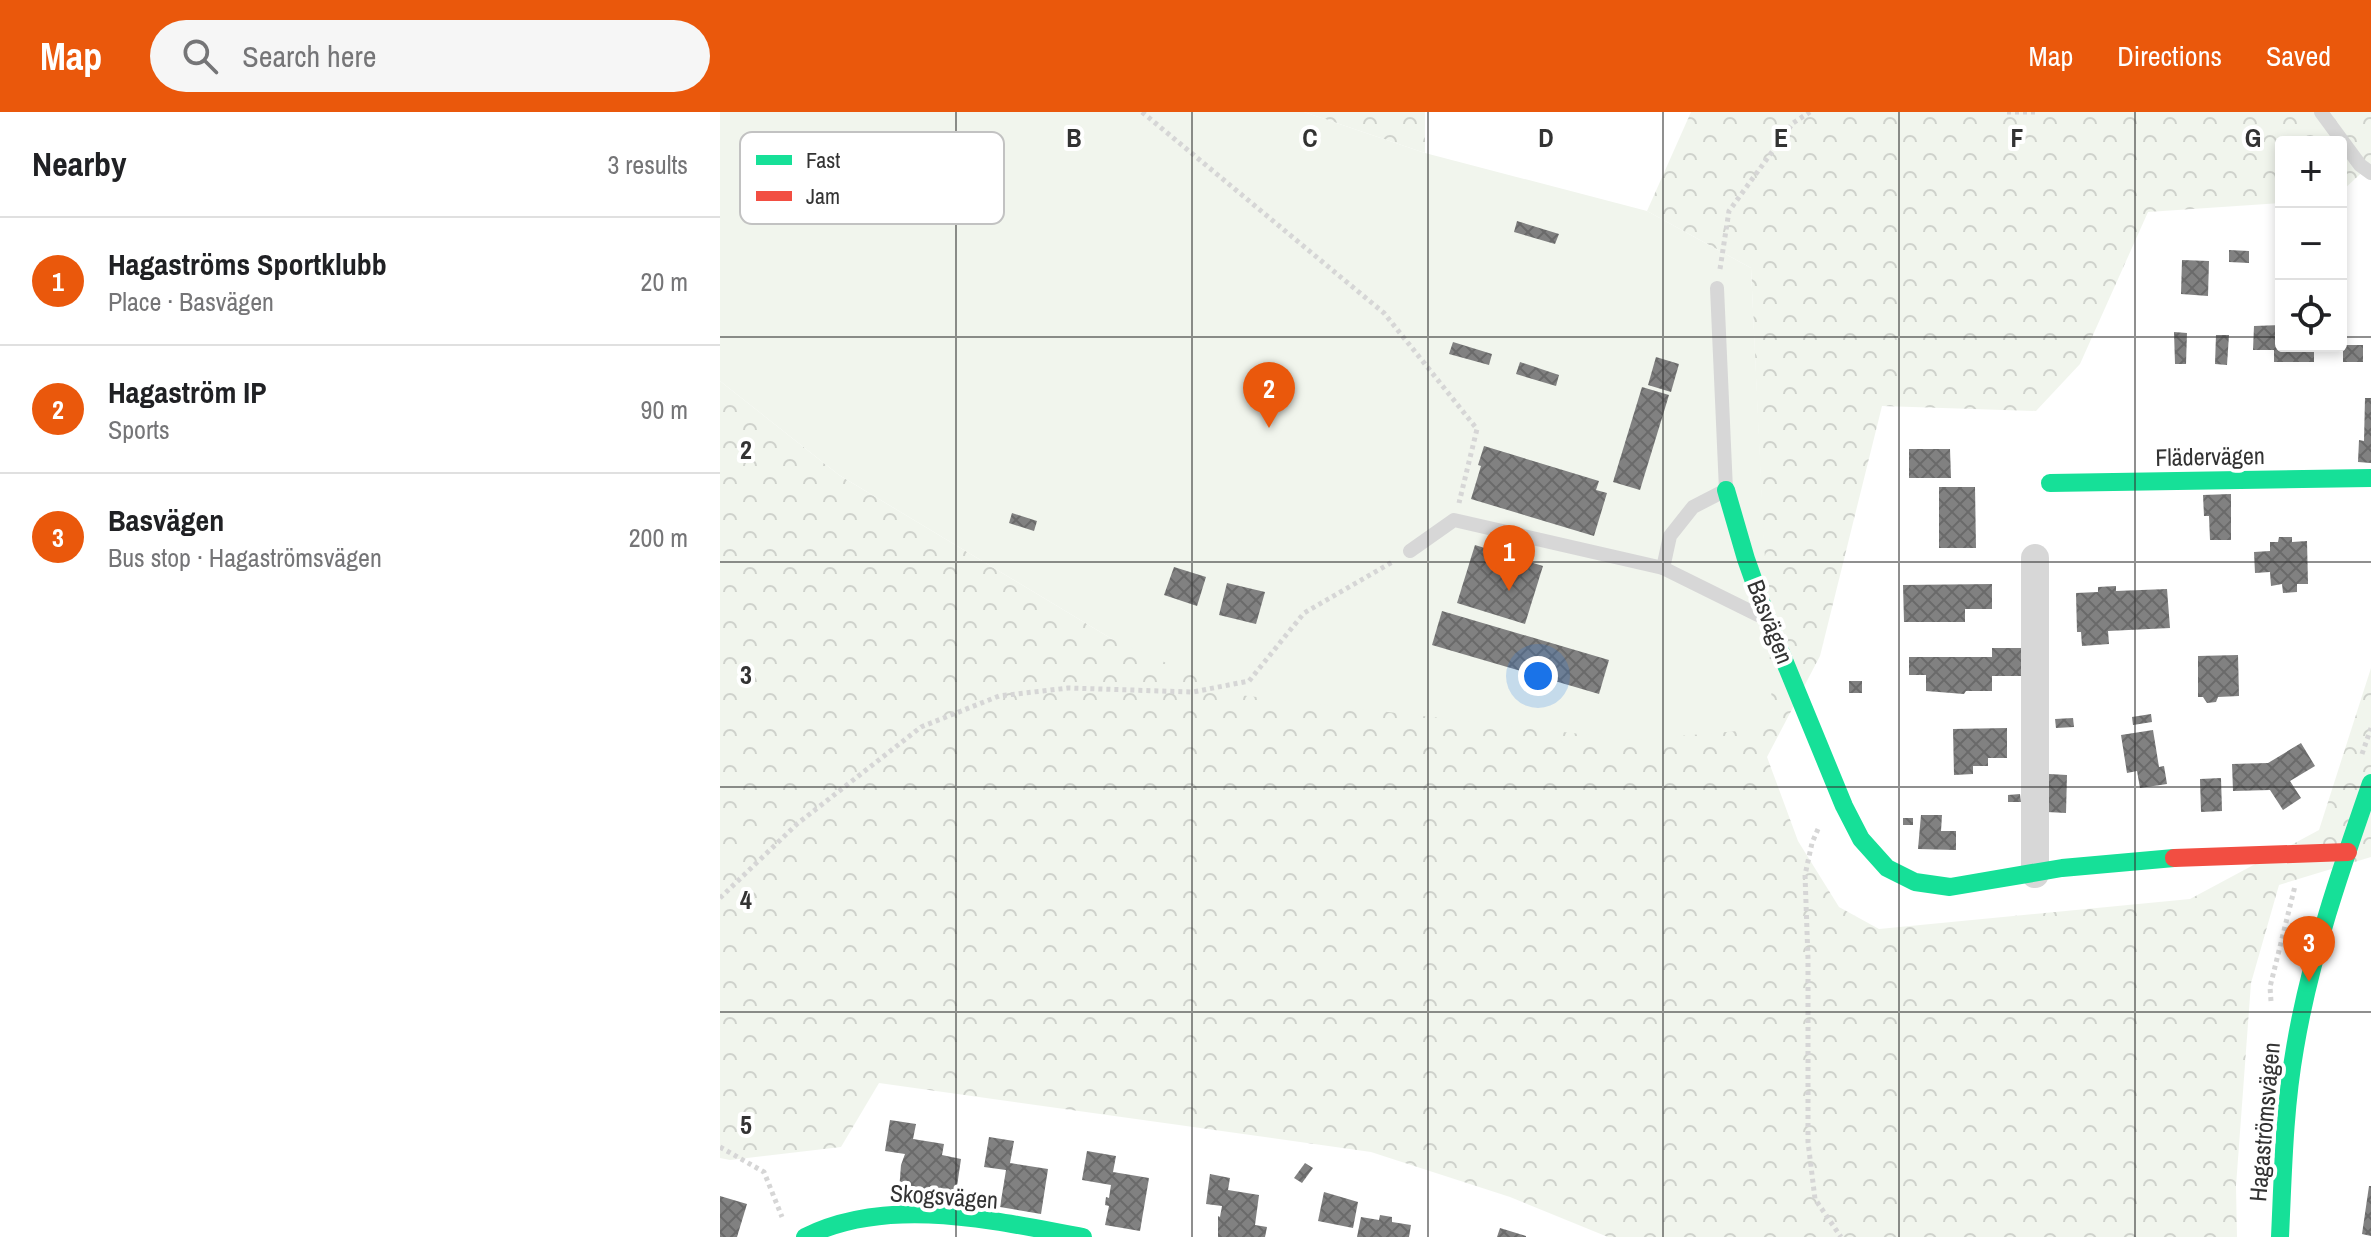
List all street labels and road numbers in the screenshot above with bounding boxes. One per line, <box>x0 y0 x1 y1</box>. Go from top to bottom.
street label: Flädervägen <box>2155 439 2265 473</box>
street label: Basvägen <box>1740 575 1802 668</box>
street label: Hagaströmsvägen <box>2241 1041 2287 1203</box>
street label: Skogsvägen <box>889 1176 999 1216</box>

